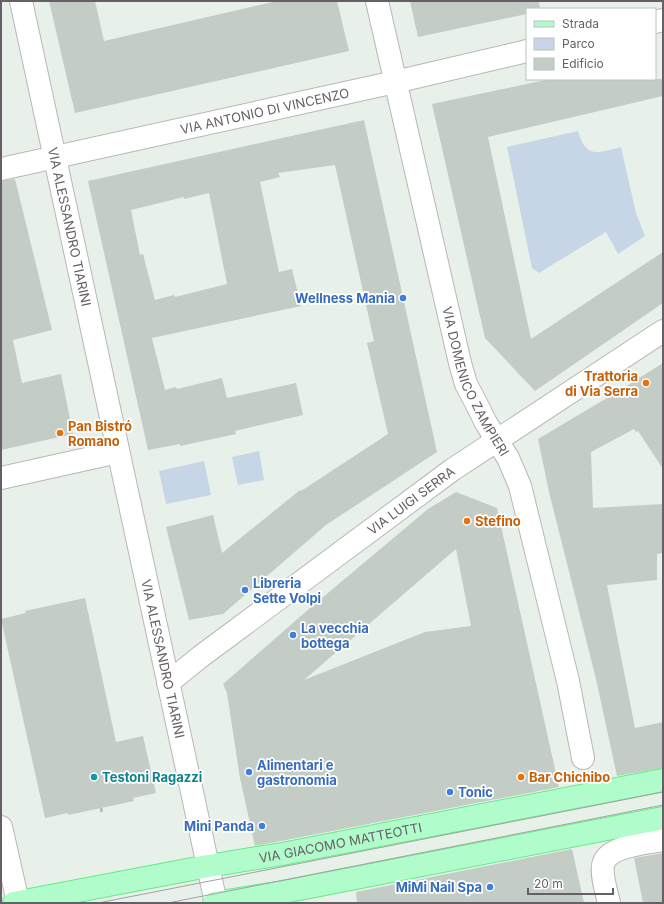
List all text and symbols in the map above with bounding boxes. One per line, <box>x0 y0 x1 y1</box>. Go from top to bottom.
legend <box>526 8 656 80</box>
text: Strada <box>562 16 599 31</box>
text: Parco <box>562 36 595 51</box>
text: Edificio <box>562 56 604 71</box>
street label: VIA ANTONIO DI VINCENZO <box>179 84 351 137</box>
street label: VIA ALESSANDRO TIARINI <box>45 146 95 308</box>
place label: Wellness Mania <box>295 290 395 306</box>
marker: Wellness Mania <box>398 293 408 303</box>
street label: VIA DOMENICO ZAMPIERI <box>439 305 513 459</box>
place label: Trattoria di Via Serra <box>565 368 638 399</box>
marker: Trattoria di Via Serra <box>641 378 651 388</box>
place label: Pan Bistró Romano <box>68 418 132 449</box>
marker: Pan Bistró Romano <box>55 428 65 438</box>
street label: VIA LUIGI SERRA <box>364 463 458 538</box>
place label: Stefino <box>475 513 521 529</box>
marker: Stefino <box>462 516 472 526</box>
place label: Libreria Sette Volpi <box>253 575 321 606</box>
street label: VIA ALESSANDRO TIARINI <box>138 578 188 740</box>
marker: Libreria Sette Volpi <box>240 585 250 595</box>
place label: La vecchia bottega <box>301 620 369 651</box>
marker: La vecchia bottega <box>288 630 298 640</box>
place label: Alimentari e gastronomia <box>257 757 337 788</box>
marker: Alimentari e gastronomia <box>244 767 254 777</box>
place label: Testoni Ragazzi <box>102 769 202 785</box>
place label: Bar Chichibo <box>529 769 610 785</box>
marker: Testoni Ragazzi <box>89 772 99 782</box>
marker: Bar Chichibo <box>516 772 526 782</box>
place label: Tonic <box>458 784 493 800</box>
marker: Tonic <box>445 787 455 797</box>
place label: Mini Panda <box>184 818 254 834</box>
street label: VIA GIACOMO MATTEOTTI <box>258 819 423 866</box>
marker: Mini Panda <box>257 821 267 831</box>
scale bar <box>528 870 613 896</box>
text: 20 m <box>534 876 563 891</box>
place label: MiMi Nail Spa <box>396 879 482 895</box>
marker: MiMi Nail Spa <box>485 882 495 892</box>

